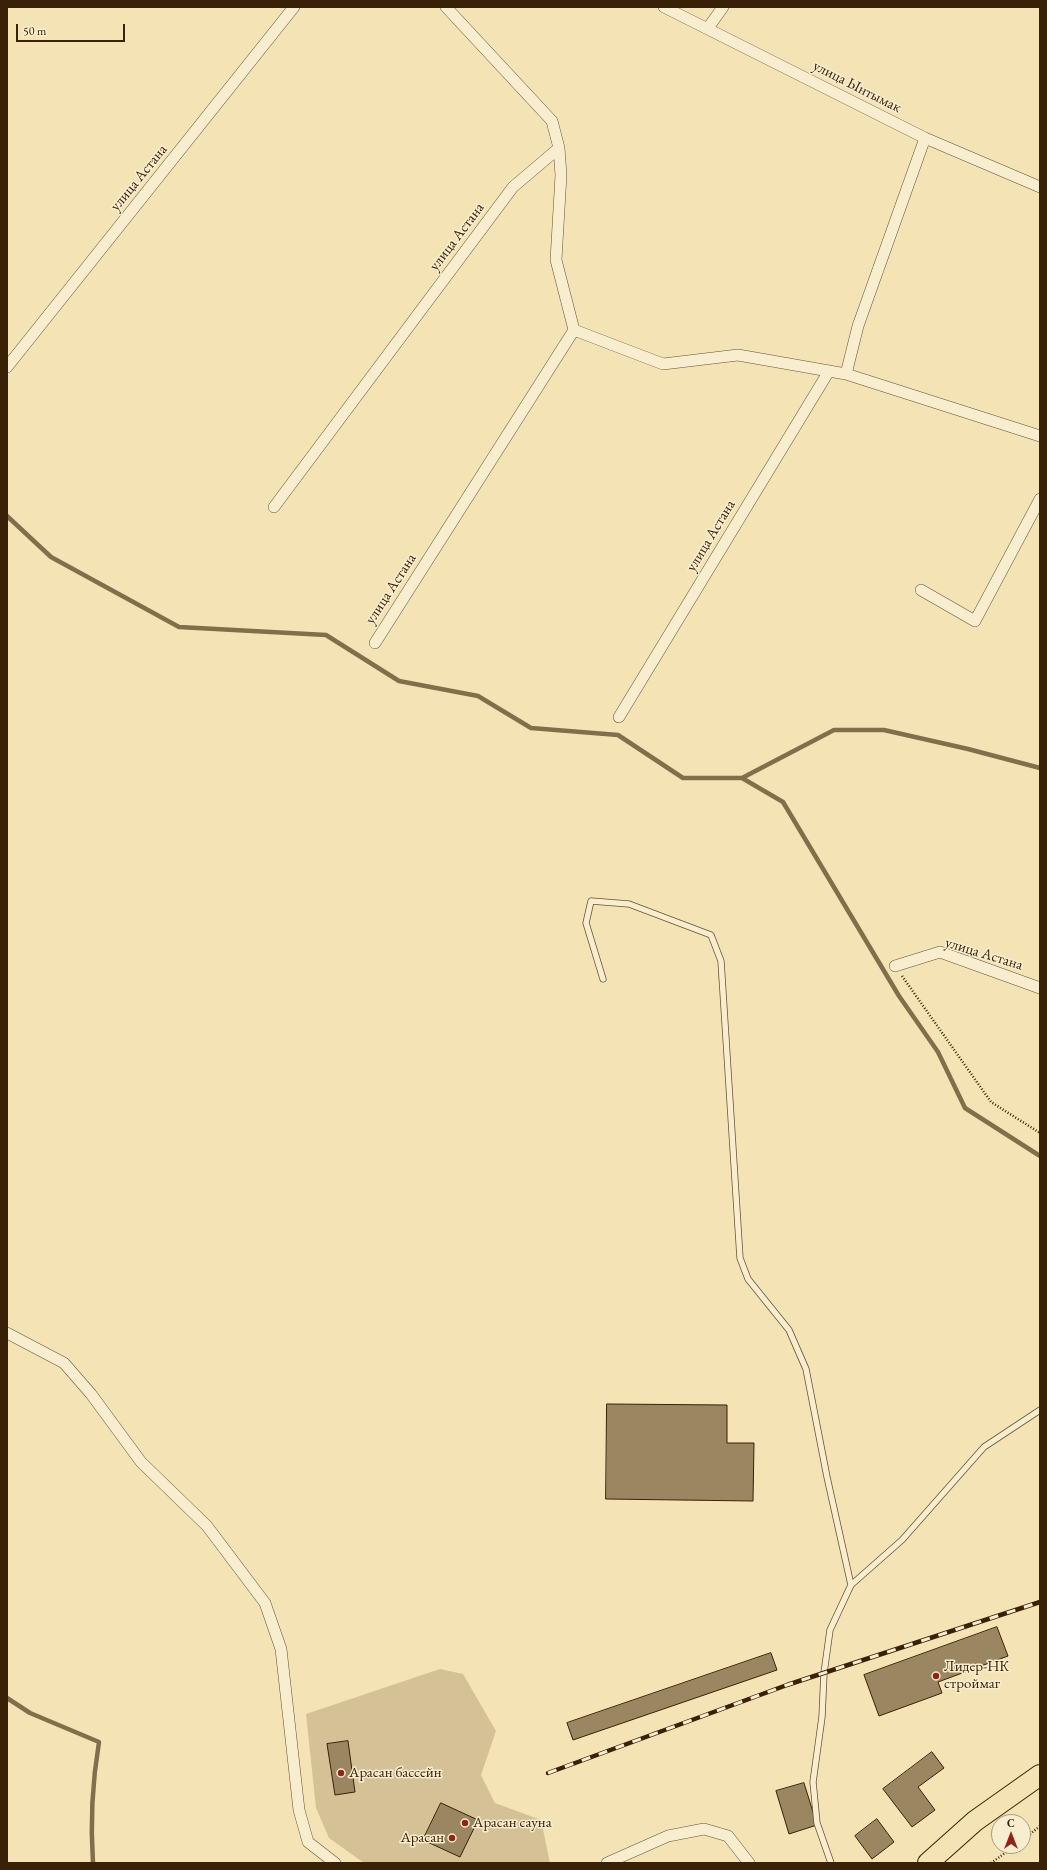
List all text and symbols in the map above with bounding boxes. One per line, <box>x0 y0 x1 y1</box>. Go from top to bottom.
scale bar <box>18 16 127 42</box>
text: 50 m <box>23 23 46 39</box>
street label: улица Ынтымак <box>810 57 904 117</box>
street label: улица Астана <box>107 141 171 215</box>
street label: улица Астана <box>426 199 488 275</box>
street label: улица Астана <box>683 497 739 575</box>
street label: улица Астана <box>362 550 420 628</box>
street label: улица Астана <box>943 934 1025 974</box>
place label: Лидер-НК строймаг <box>944 1658 1009 1693</box>
marker: Лидер-НК строймаг <box>931 1671 941 1681</box>
place label: Арасан бассейн <box>349 1764 442 1782</box>
marker: Арасан бассейн <box>336 1768 346 1778</box>
place label: Арасан сауна <box>473 1814 552 1832</box>
north arrow <box>991 1814 1031 1854</box>
text: С <box>1007 1816 1015 1830</box>
marker: Арасан сауна <box>460 1818 470 1828</box>
place label: Арасан <box>400 1829 444 1847</box>
marker: Арасан <box>447 1833 457 1843</box>

